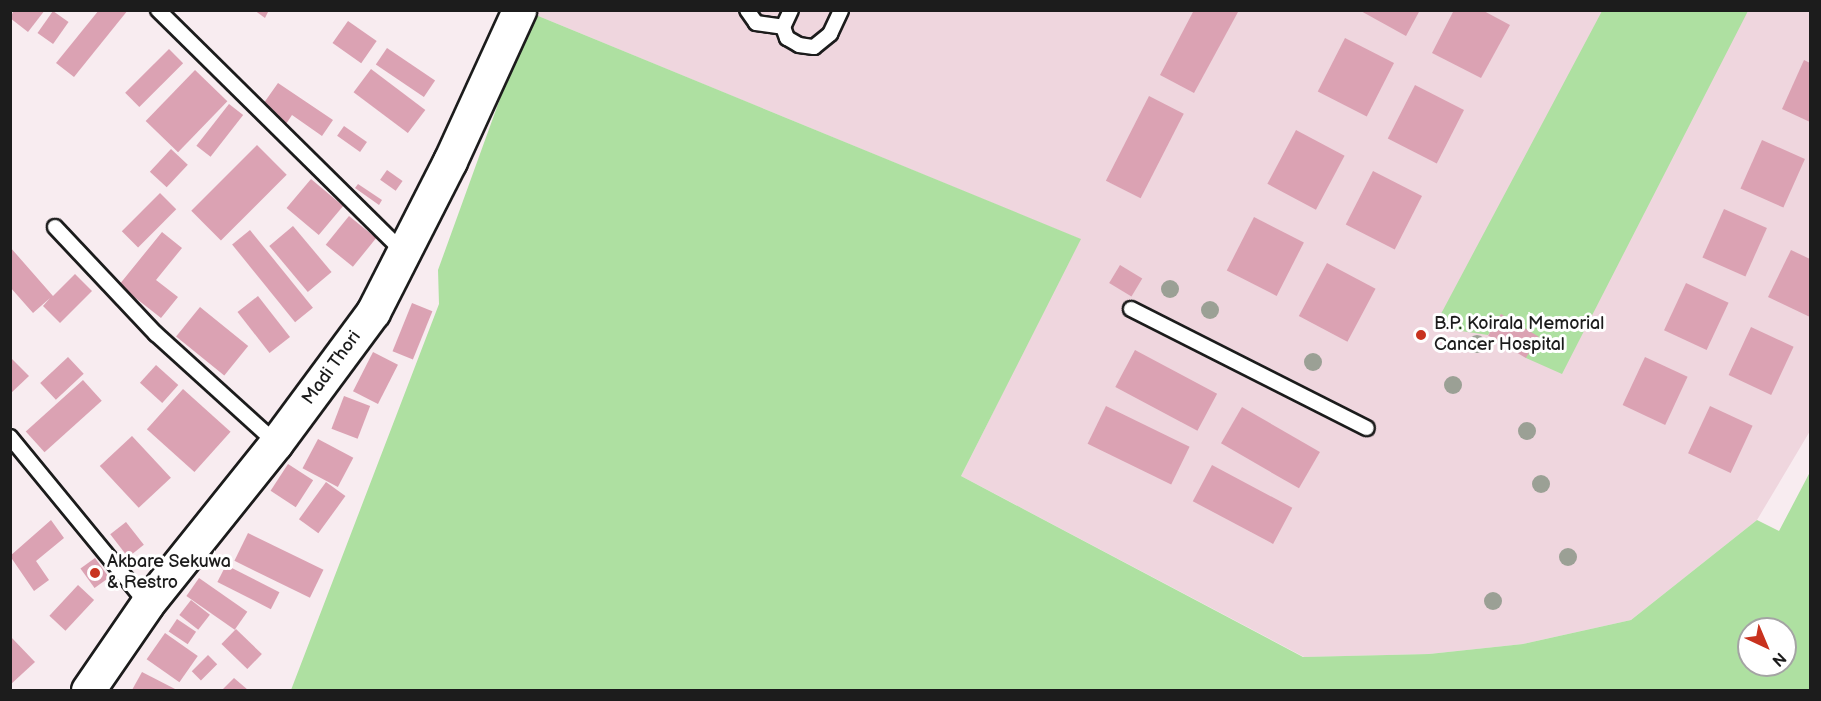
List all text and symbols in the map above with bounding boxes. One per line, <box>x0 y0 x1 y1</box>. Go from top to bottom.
place label: B.P. Koirala Memorial Cancer Hospital <box>1434 314 1604 356</box>
marker: B.P. Koirala Memorial Cancer Hospital <box>1412 326 1430 344</box>
street label: Madi Thori <box>298 327 366 409</box>
place label: Akbare Sekuwa & Restro <box>107 552 231 594</box>
marker: Akbare Sekuwa & Restro <box>88 566 102 580</box>
north arrow <box>1737 617 1797 677</box>
text: N <box>1768 648 1789 670</box>

